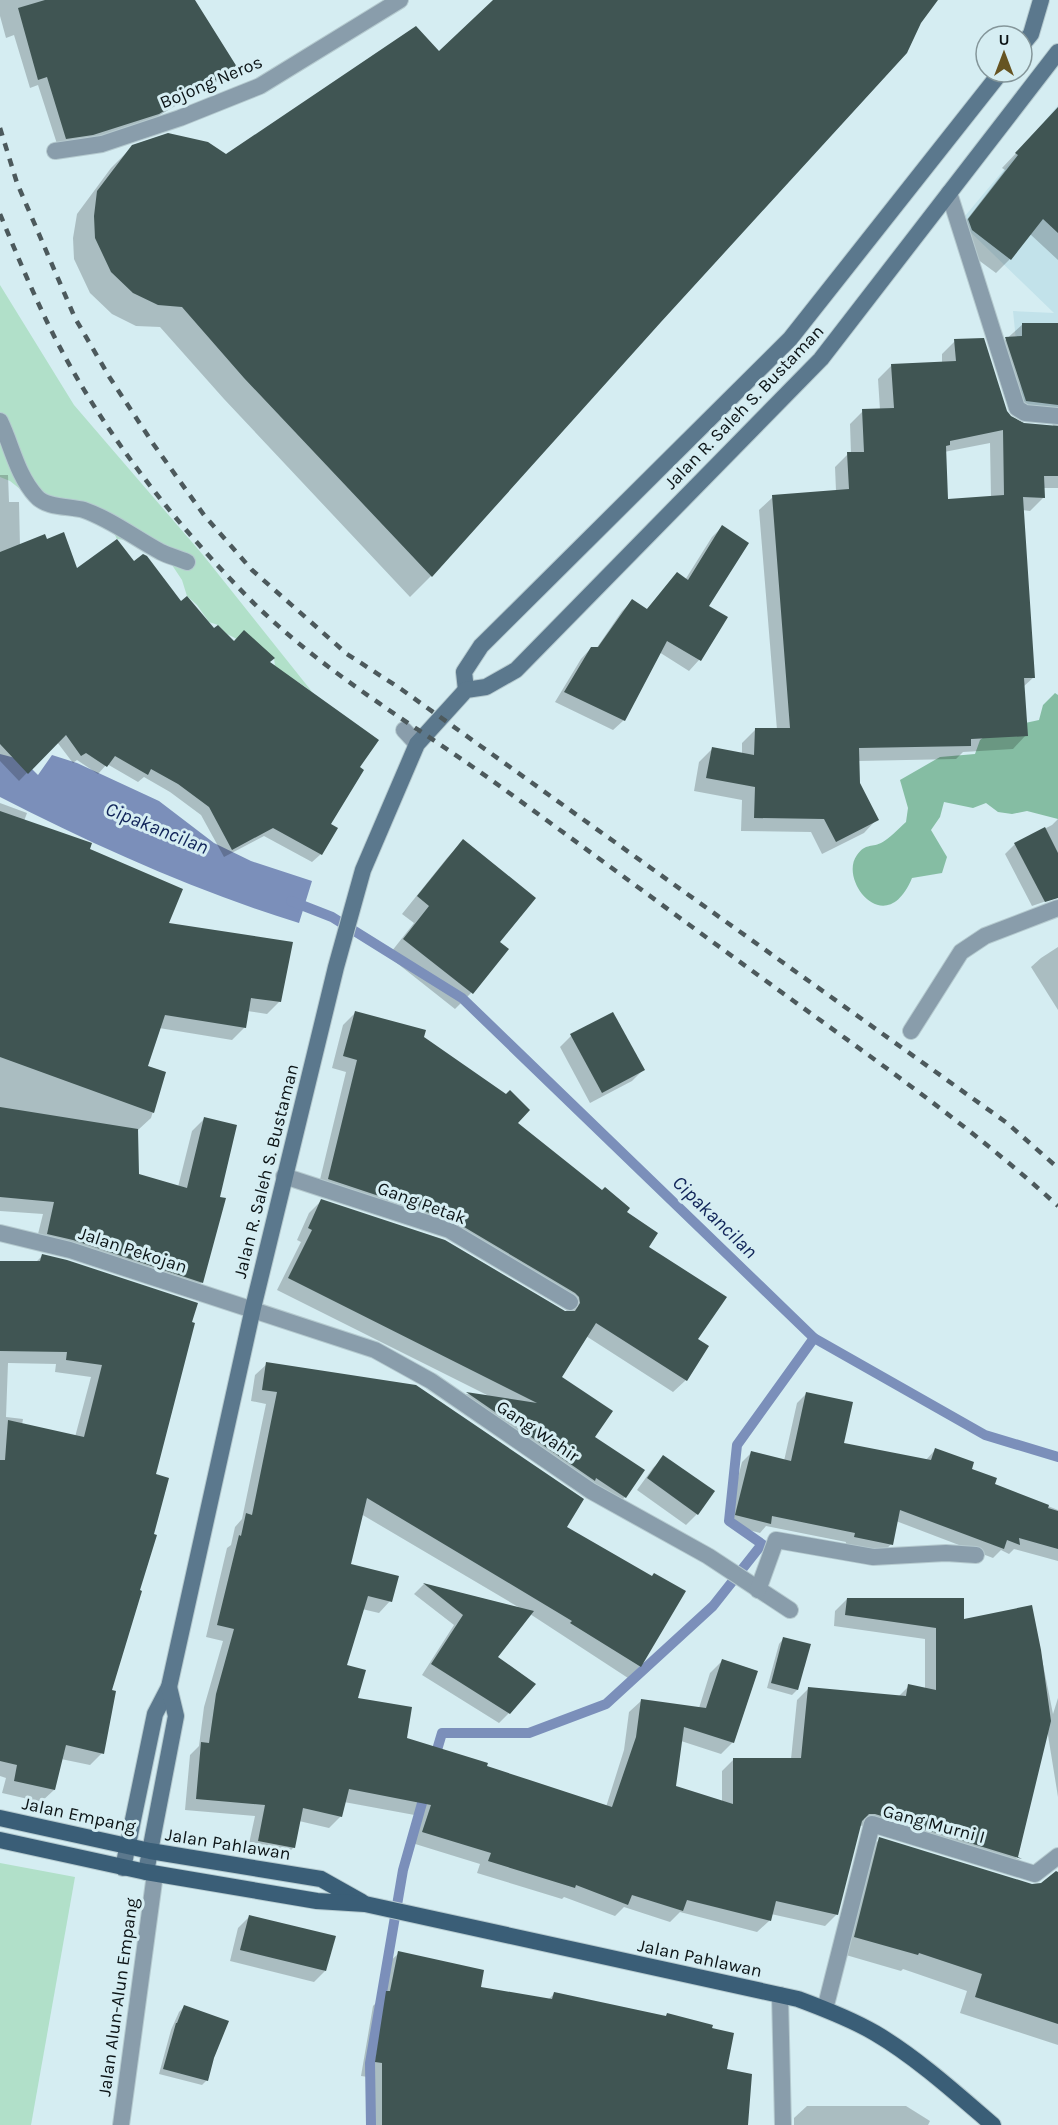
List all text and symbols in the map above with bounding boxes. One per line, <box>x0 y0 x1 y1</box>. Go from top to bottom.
north arrow <box>974 24 1034 84</box>
text: U <box>998 30 1010 49</box>
street label: Bojong Neros <box>156 51 266 113</box>
street label: Jalan R. Saleh S. Bustaman <box>660 320 828 494</box>
water label: Cipakancilan <box>102 797 212 859</box>
street label: Jalan R. Saleh S. Bustaman <box>229 1062 303 1280</box>
water label: Cipakancilan <box>668 1171 762 1263</box>
street label: Gang Petak <box>375 1177 469 1229</box>
street label: Jalan Pekojan <box>76 1222 190 1278</box>
street label: Gang Wahir <box>492 1395 584 1467</box>
street label: Jalan Empang <box>20 1792 138 1838</box>
street label: Gang Murni I <box>880 1800 988 1848</box>
street label: Jalan Pahlawan <box>164 1823 292 1865</box>
street label: Jalan Alun-Alun Empang <box>93 1896 143 2098</box>
street label: Jalan Pahlawan <box>636 1934 764 1982</box>

